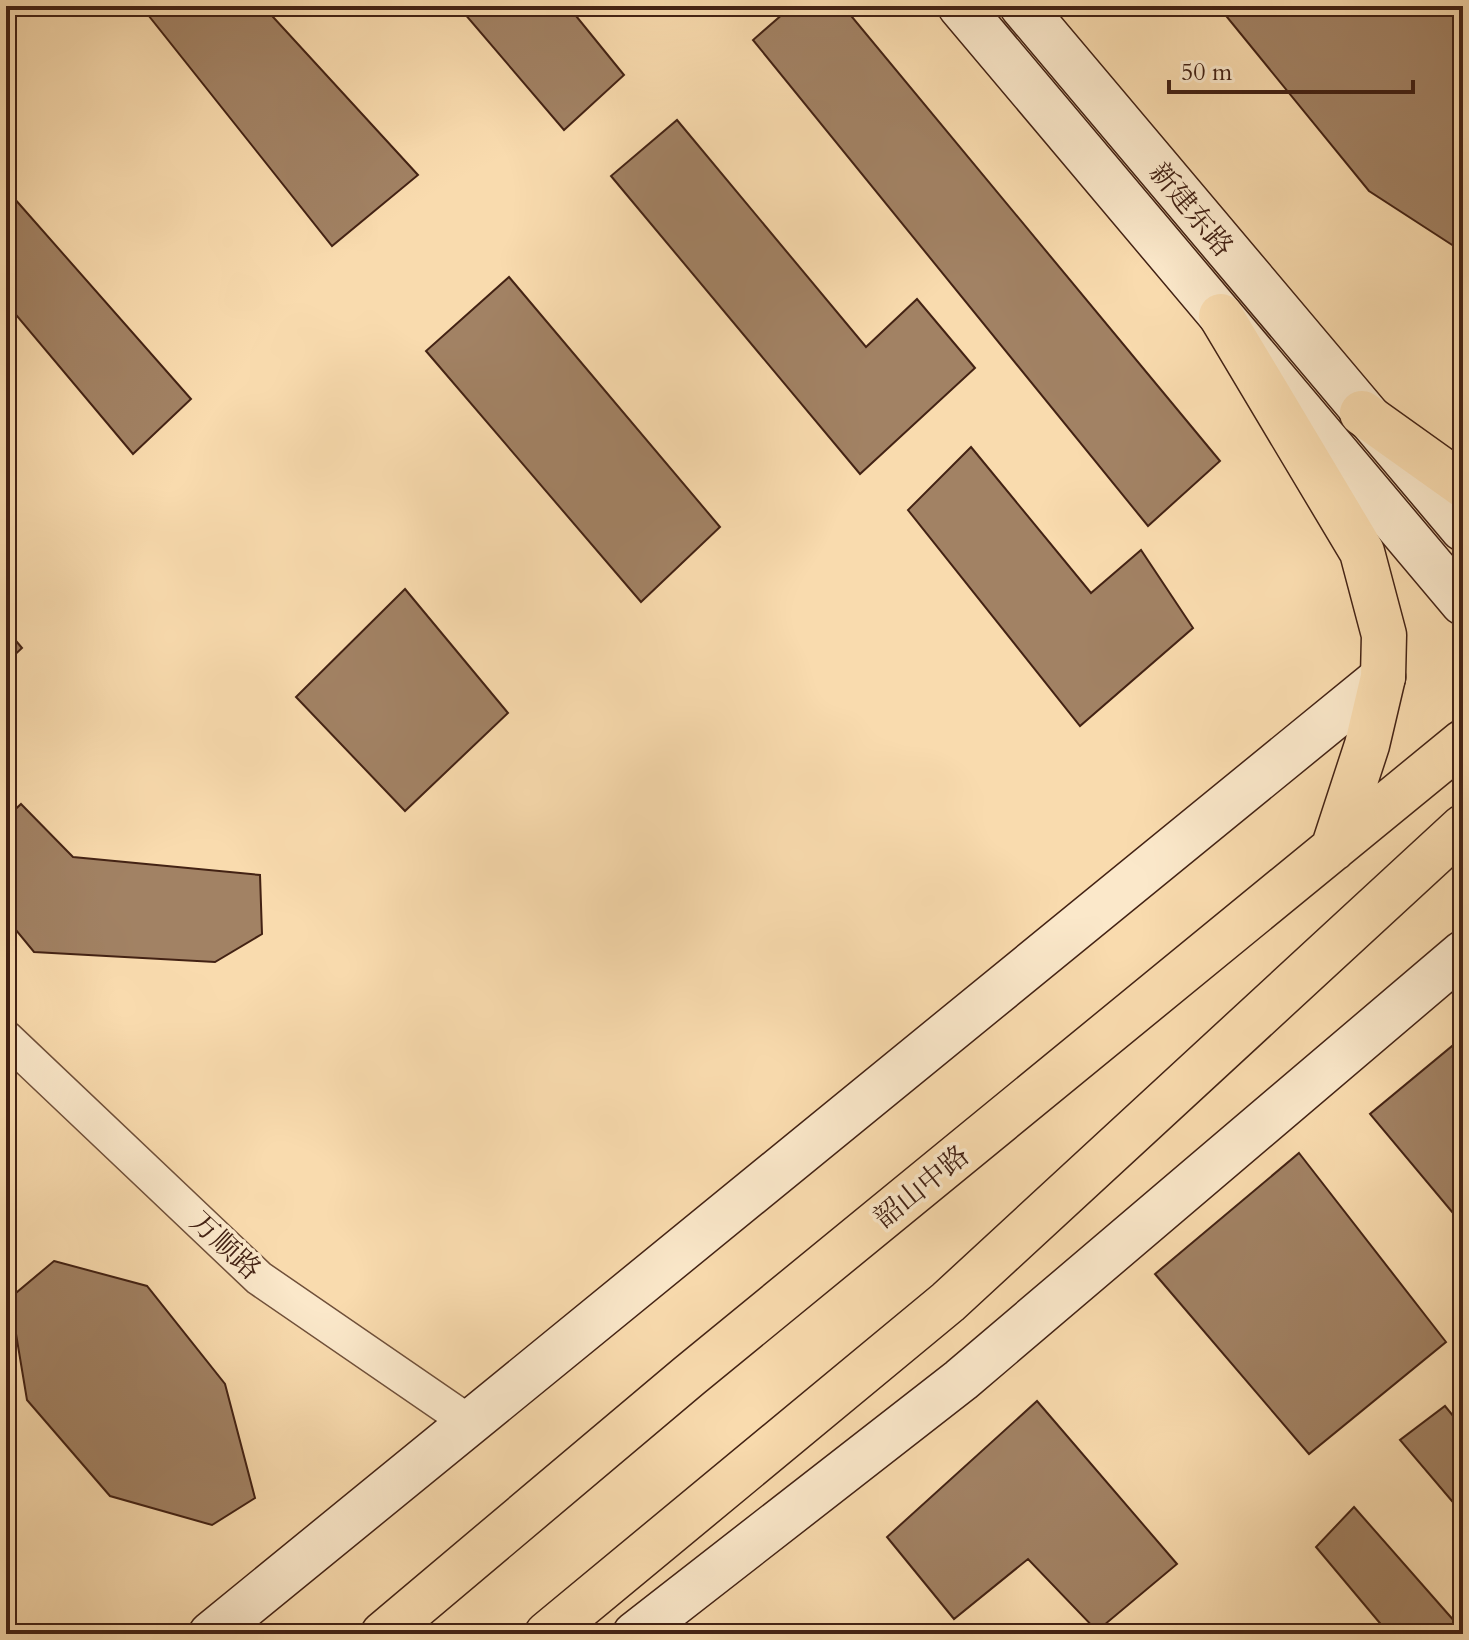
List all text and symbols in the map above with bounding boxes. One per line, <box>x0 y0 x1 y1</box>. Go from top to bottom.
scale bar <box>1169 44 1413 94</box>
text: 50 m <box>1181 56 1233 89</box>
street label: 新建东路 <box>1141 155 1242 265</box>
street label: 韶山中路 <box>866 1137 977 1237</box>
street label: 万顺路 <box>182 1203 269 1288</box>

